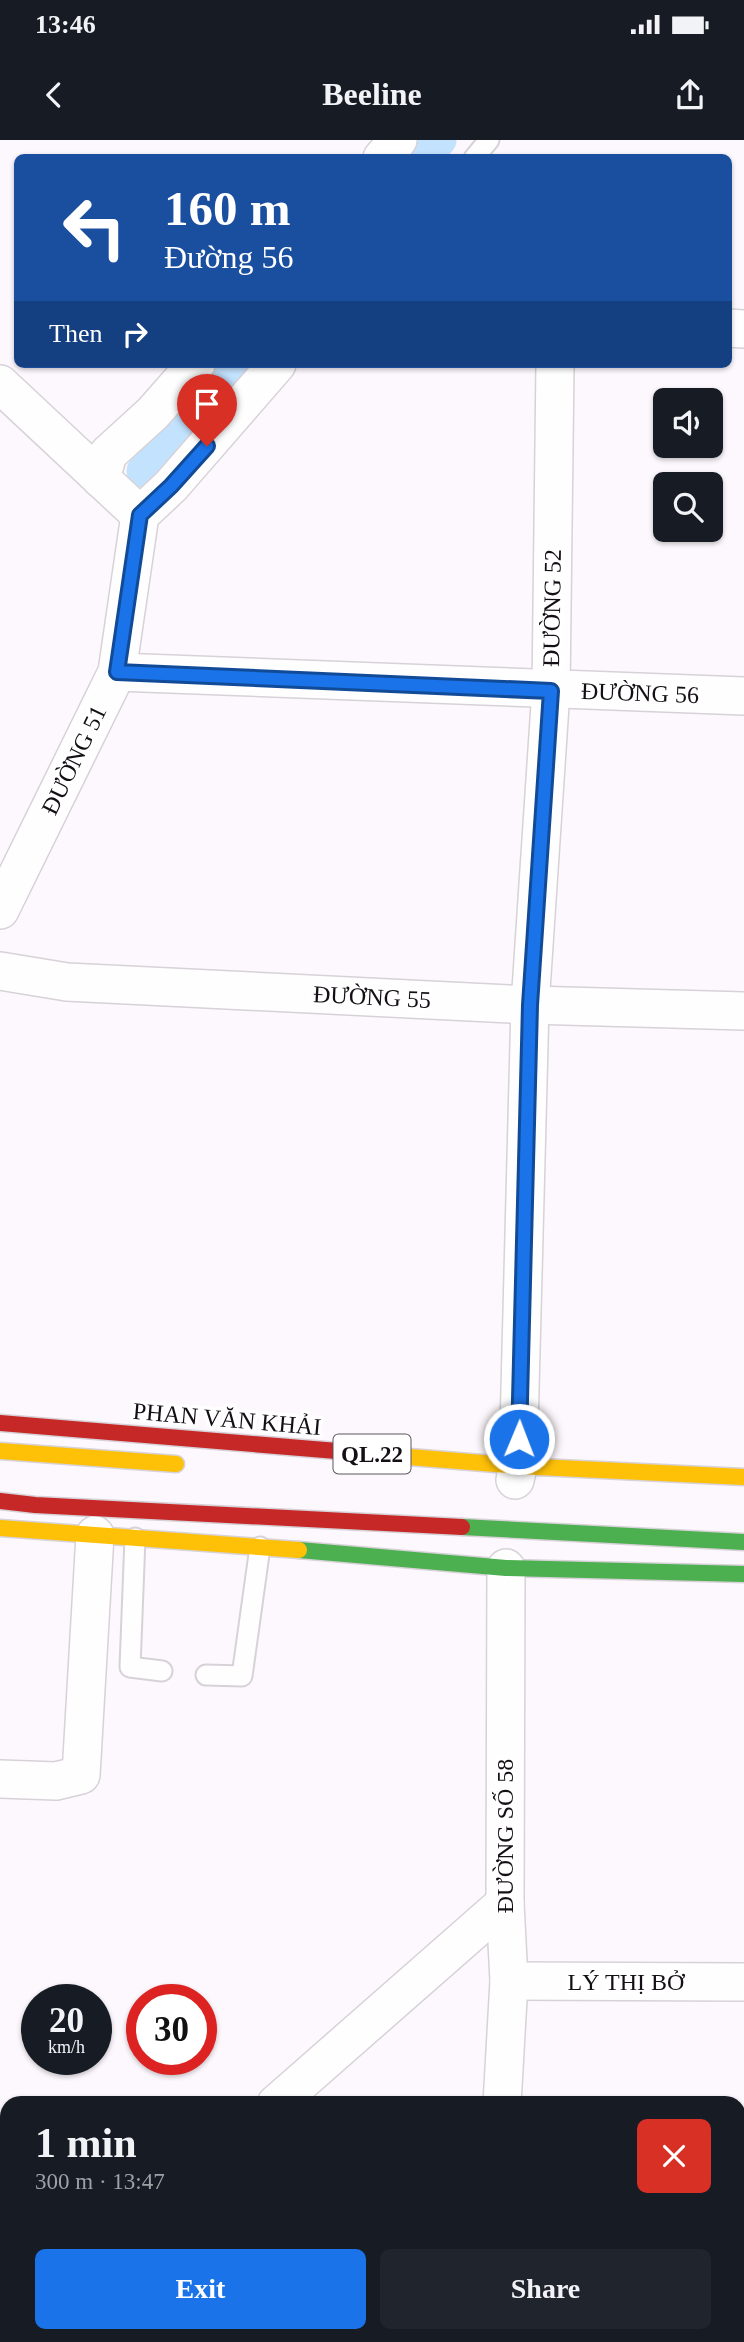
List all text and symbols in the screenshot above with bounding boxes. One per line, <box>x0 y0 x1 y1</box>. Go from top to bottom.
text: 13:46 <box>35 10 96 39</box>
icon: back <box>35 76 73 114</box>
text: Beeline <box>322 76 422 112</box>
icon: share <box>671 76 709 114</box>
text: 160 m <box>164 181 291 236</box>
icon: left <box>49 182 140 273</box>
text: Đường 56 <box>164 239 293 275</box>
icon: right <box>116 315 154 353</box>
text: Then <box>49 319 102 348</box>
pin <box>177 374 237 446</box>
icon: arrive <box>188 385 226 423</box>
map controls <box>653 388 723 542</box>
button: sound <box>653 388 723 458</box>
button: search <box>653 472 723 542</box>
street label: ĐƯỜNG 52 <box>538 549 566 667</box>
street label: ĐƯỜNG 56 <box>581 678 699 708</box>
street label: ĐƯỜNG 51 <box>36 701 112 819</box>
street label: ĐƯỜNG 55 <box>312 981 432 1013</box>
street label: PHAN VĂN KHẢI <box>132 1398 322 1440</box>
position arrow <box>482 1402 556 1476</box>
road number: QL.22 <box>334 1434 410 1474</box>
street label: ĐƯỜNG SỐ 58 <box>492 1759 518 1913</box>
street label: LÝ THỊ BỞ <box>568 1969 686 1995</box>
speed limit sign: 30 <box>126 1984 217 2075</box>
text: 20 <box>49 2001 84 2040</box>
text: km/h <box>48 2037 85 2057</box>
button: close <box>637 2119 711 2193</box>
text: 1 min <box>35 2120 137 2166</box>
text: 300 m · 13:47 <box>35 2169 165 2194</box>
button: Exit <box>35 2249 366 2329</box>
button: Share <box>380 2249 711 2329</box>

